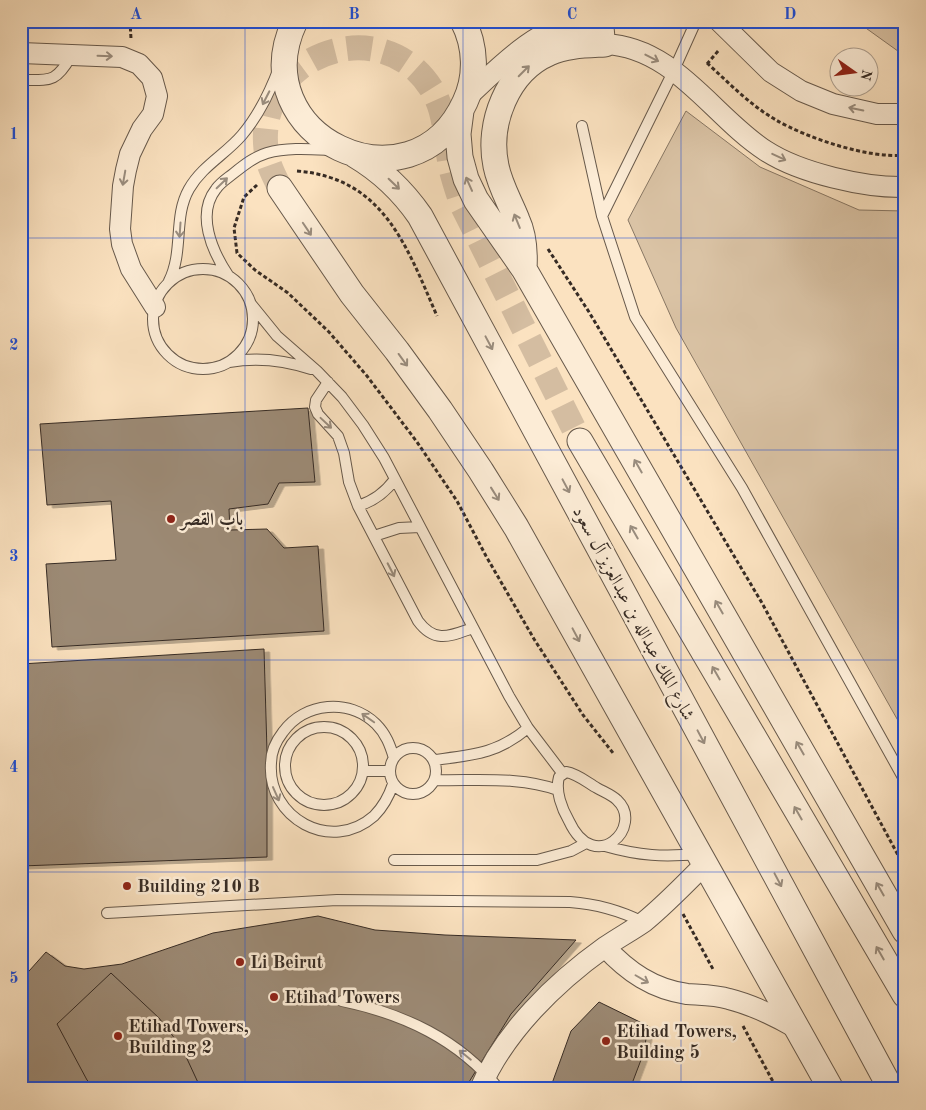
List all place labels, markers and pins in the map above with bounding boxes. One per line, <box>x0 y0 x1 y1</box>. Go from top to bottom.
place label: باب القصر <box>179 511 243 531</box>
marker: باب القصر <box>165 513 177 525</box>
place label: Building 210 B <box>137 878 260 896</box>
marker: Building 210 B <box>121 880 133 892</box>
place label: Li Beirut <box>250 954 324 972</box>
marker: Li Beirut <box>234 956 246 968</box>
place label: Etihad Towers <box>284 989 400 1007</box>
marker: Etihad Towers <box>268 991 280 1003</box>
place label: Etihad Towers, Building 2 <box>128 1018 249 1057</box>
place label: Etihad Towers, Building 5 <box>616 1023 737 1062</box>
marker: Etihad Towers, Building 2 <box>112 1030 124 1042</box>
marker: Etihad Towers, Building 5 <box>600 1035 612 1047</box>

